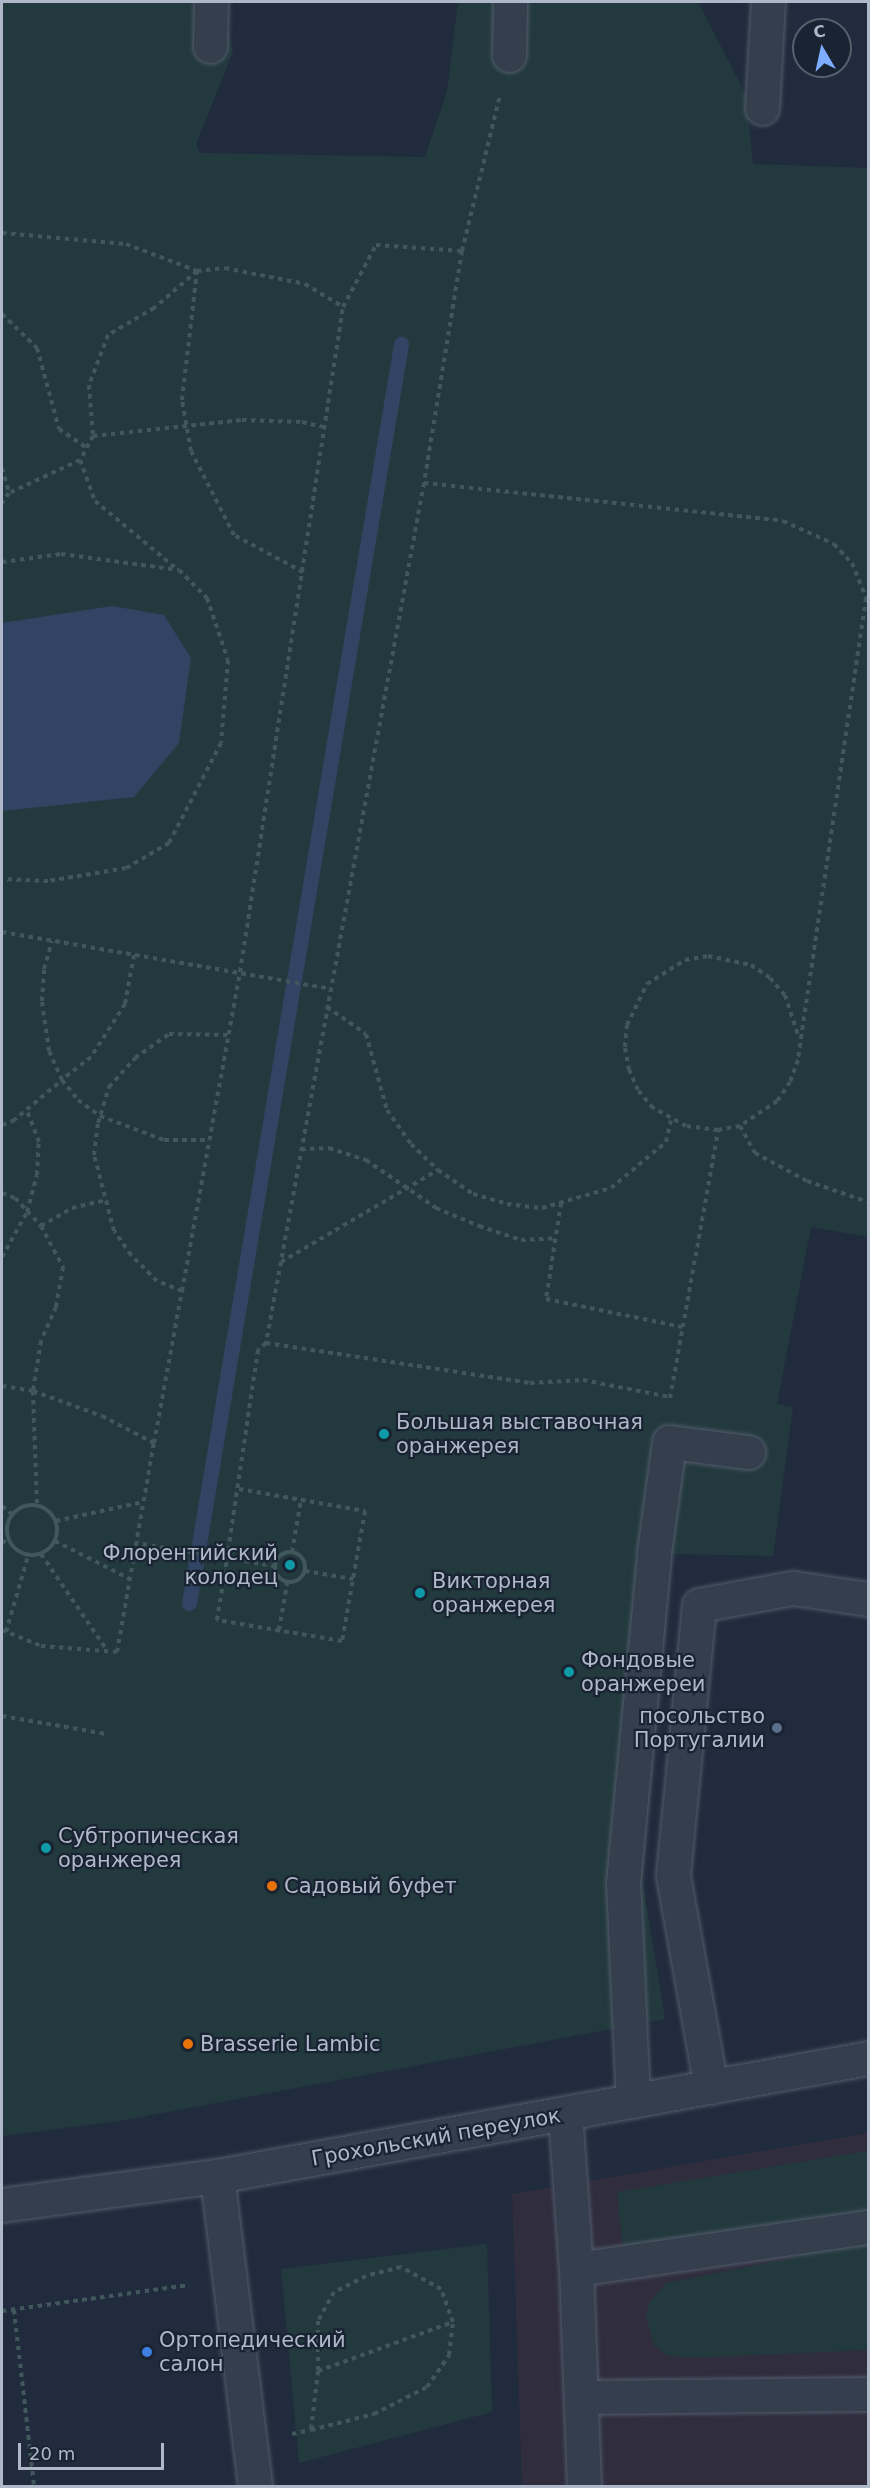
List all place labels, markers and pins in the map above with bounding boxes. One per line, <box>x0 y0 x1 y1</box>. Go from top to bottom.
place label: Большая выставочная оранжерея <box>396 1409 643 1459</box>
marker: Большая выставочная оранжерея <box>377 1427 391 1441</box>
place label: Флорентийский колодец <box>103 1540 278 1590</box>
marker: Флорентийский колодец <box>283 1558 297 1572</box>
place label: Викторная оранжерея <box>432 1568 555 1618</box>
marker: Викторная оранжерея <box>413 1586 427 1600</box>
place label: Фондовые оранжереи <box>581 1647 706 1697</box>
marker: Фондовые оранжереи <box>562 1665 576 1679</box>
place label: посольство Португалии <box>634 1703 765 1753</box>
marker: посольство Португалии <box>770 1721 784 1735</box>
place label: Субтропическая оранжерея <box>58 1823 239 1873</box>
marker: Субтропическая оранжерея <box>39 1841 53 1855</box>
place label: Садовый буфет <box>284 1873 457 1899</box>
marker: Садовый буфет <box>265 1879 279 1893</box>
place label: Brasserie Lambic <box>200 2031 381 2057</box>
marker: Brasserie Lambic <box>181 2037 195 2051</box>
place label: Ортопедический салон <box>159 2327 346 2377</box>
marker: Ортопедический салон <box>140 2345 154 2359</box>

